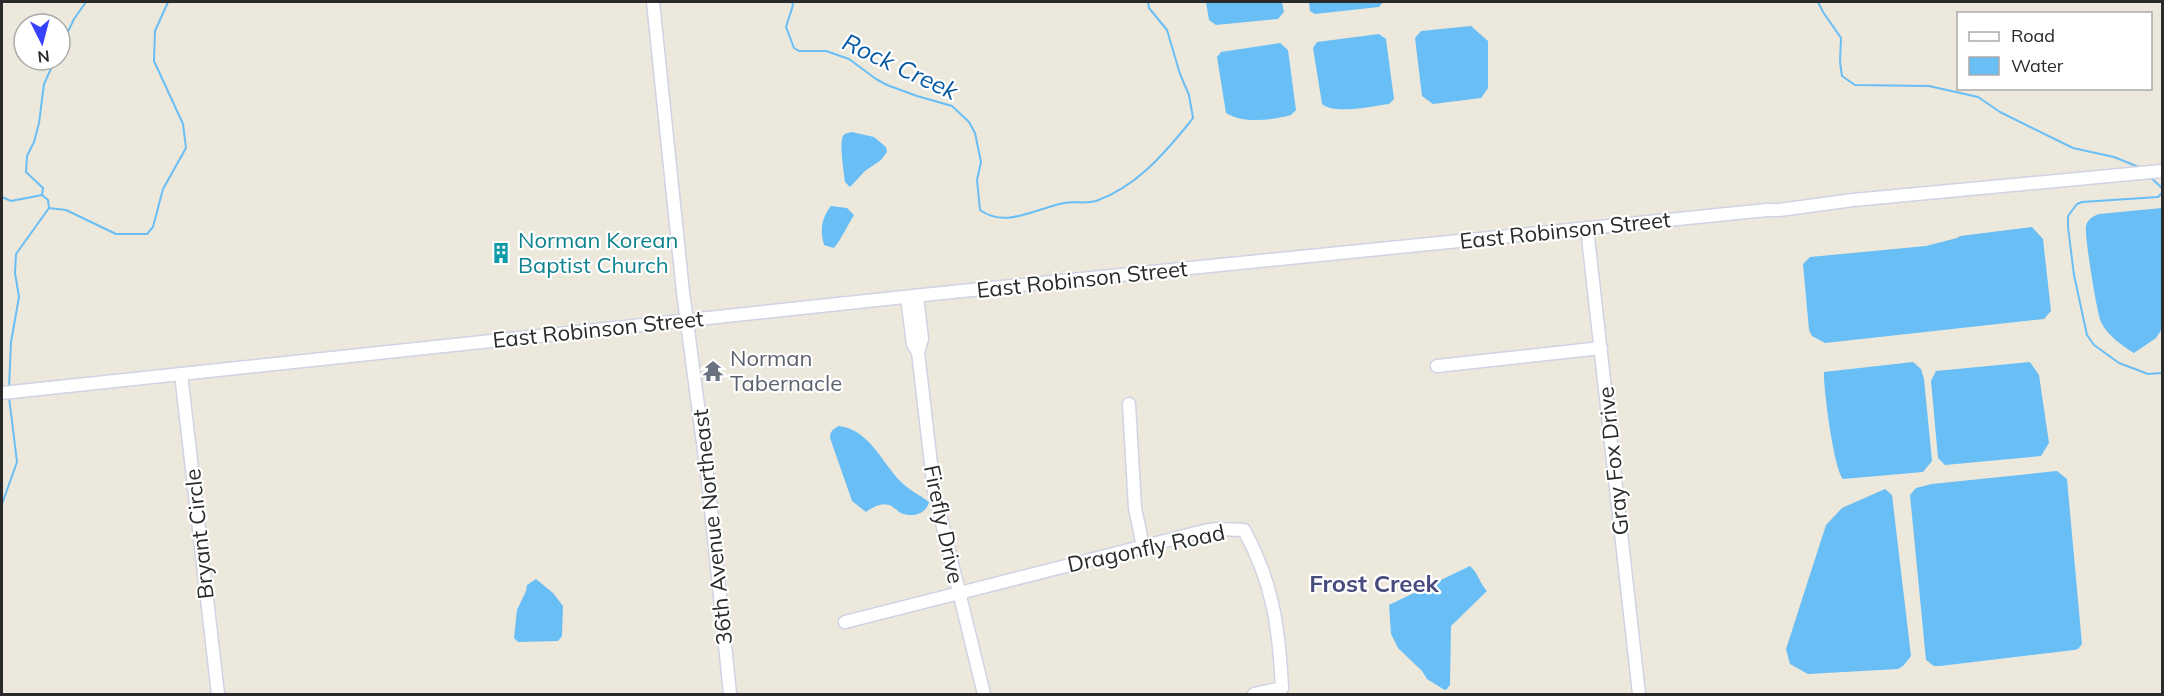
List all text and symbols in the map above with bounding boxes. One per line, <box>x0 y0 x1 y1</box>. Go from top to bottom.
north arrow <box>12 12 72 72</box>
legend <box>1957 12 2152 90</box>
text: Road <box>2011 24 2055 47</box>
water label: Rock Creek <box>838 26 964 106</box>
text: N <box>37 46 51 67</box>
text: Water <box>2011 54 2064 77</box>
street label: East Robinson Street <box>1458 205 1672 255</box>
place label: Norman Korean Baptist Church <box>518 226 678 279</box>
building icon: Norman Korean Baptist Church <box>489 241 513 265</box>
street label: East Robinson Street <box>975 254 1189 304</box>
street label: East Robinson Street <box>491 304 705 354</box>
place label: Norman Tabernacle <box>730 344 842 397</box>
temple icon: Norman Tabernacle <box>701 359 725 383</box>
street label: Gray Fox Drive <box>1591 385 1635 537</box>
street label: 36th Avenue Northeast <box>686 407 738 646</box>
street label: Firefly Drive <box>918 462 970 586</box>
street label: Bryant Circle <box>178 467 220 601</box>
street label: Dragonfly Road <box>1065 518 1227 578</box>
district label: Frost Creek <box>1309 568 1440 598</box>

